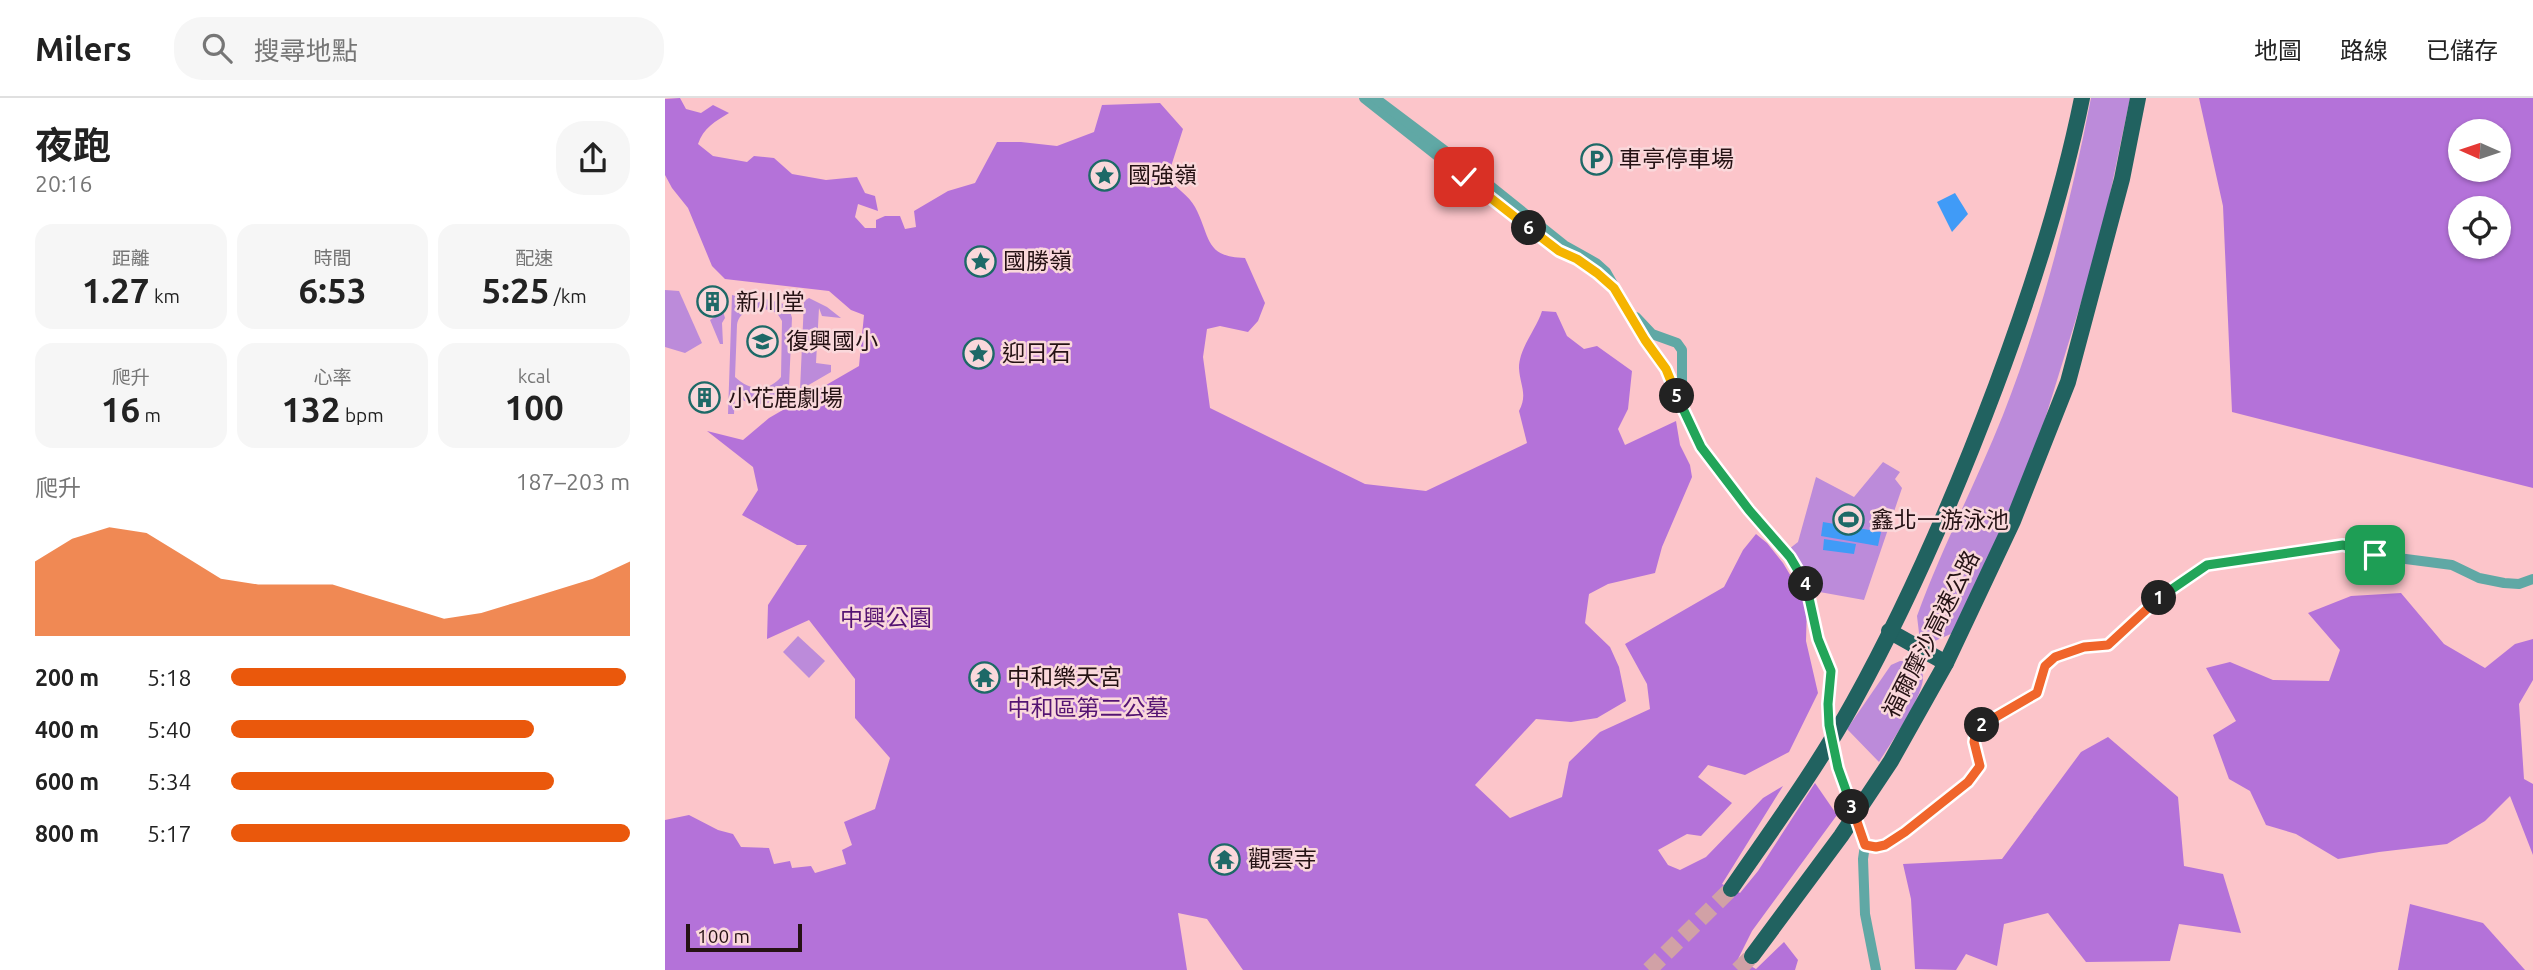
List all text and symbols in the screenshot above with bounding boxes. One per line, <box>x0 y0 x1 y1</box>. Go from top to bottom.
search box <box>174 17 664 80</box>
icon: search <box>198 29 236 67</box>
text: Milers <box>35 30 132 67</box>
text: 搜尋地點 <box>254 36 358 65</box>
text: 地圖 <box>2254 37 2302 64</box>
text: 路線 <box>2340 37 2388 64</box>
text: 已儲存 <box>2426 37 2498 64</box>
north arrow <box>2448 119 2511 182</box>
map controls <box>2448 119 2511 259</box>
button: share <box>556 121 630 195</box>
text: 夜跑 <box>35 124 111 166</box>
parking icon: 車亭停車場 <box>1579 142 1613 176</box>
place label: 車亭停車場 <box>1619 146 1734 171</box>
pin <box>1434 147 1494 207</box>
place icon: 國強嶺 <box>1088 158 1122 192</box>
icon: check <box>1445 158 1483 196</box>
place label: 國強嶺 <box>1128 162 1197 187</box>
text: 20:16 <box>35 171 93 196</box>
button: locate <box>2448 196 2511 259</box>
pin: 6 <box>1511 211 1547 246</box>
text: 6 <box>1523 216 1534 238</box>
place icon: 國勝嶺 <box>963 244 997 278</box>
text: 距離 <box>112 247 150 269</box>
text: 時間 <box>313 247 352 269</box>
text: 配速 <box>515 247 553 269</box>
place label: 國勝嶺 <box>1003 248 1072 273</box>
text: 1.27 <box>82 270 150 310</box>
text: 6:53 <box>299 270 366 310</box>
text: 5:25 <box>482 270 549 310</box>
text: km <box>150 285 180 307</box>
text: /km <box>549 285 587 307</box>
building icon: 新川堂 <box>696 285 730 319</box>
place label: 新川堂 <box>736 289 805 314</box>
school or university icon: 復興國小 <box>746 324 780 358</box>
place label: 復興國小 <box>786 328 878 353</box>
place icon: 迎日石 <box>962 336 996 370</box>
place label: 迎日石 <box>1002 340 1071 365</box>
text: kcal <box>518 365 551 387</box>
text: 爬升 <box>112 366 150 388</box>
text: 心率 <box>313 366 352 388</box>
pin: 5 <box>1660 378 1695 414</box>
building icon: 小花鹿劇場 <box>688 381 722 415</box>
text: 5 <box>1671 384 1682 406</box>
place label: 小花鹿劇場 <box>728 385 843 410</box>
text: 100 <box>505 387 564 427</box>
text: 16 <box>101 389 140 429</box>
text: 132 <box>281 389 341 429</box>
text: m <box>140 404 161 426</box>
text: bpm <box>341 404 384 426</box>
text: 187–203 m <box>516 469 630 494</box>
text: 爬升 <box>35 475 81 500</box>
sports icon: 鑫北一游泳池 <box>1831 503 1865 537</box>
place label: 鑫北一游泳池 <box>1871 507 2009 532</box>
pin <box>2345 525 2405 585</box>
icon: arrive <box>2356 536 2394 574</box>
street label: 福爾摩沙高速公路 <box>1878 546 1983 721</box>
pin: 4 <box>1789 566 1823 602</box>
text: 4 <box>1800 572 1811 594</box>
pin: 1 <box>2141 580 2177 616</box>
text: 1 <box>2153 586 2164 608</box>
park label: 中興公園 <box>840 605 932 630</box>
temple icon: 中和樂天宮 <box>967 660 1001 694</box>
place label: 中和樂天宮 <box>1007 664 1122 689</box>
text: 200 m <box>35 665 99 690</box>
text: 5:18 <box>147 665 192 690</box>
park label: 中和區第二公墓 <box>1008 695 1169 720</box>
pin: 2 <box>1965 708 1999 742</box>
text: 2 <box>1976 713 1987 735</box>
text: 400 m <box>35 717 99 742</box>
text: 5:40 <box>147 717 192 742</box>
text: 600 m <box>35 769 99 794</box>
text: 5:34 <box>147 769 192 794</box>
pin: 3 <box>1835 790 1869 824</box>
text: 3 <box>1846 795 1857 817</box>
text: 800 m <box>35 821 99 846</box>
text: 5:17 <box>147 821 192 846</box>
temple icon: 觀雲寺 <box>1208 842 1242 876</box>
place label: 觀雲寺 <box>1248 846 1317 871</box>
scale bar <box>686 921 801 953</box>
text: 100 m <box>697 925 750 947</box>

